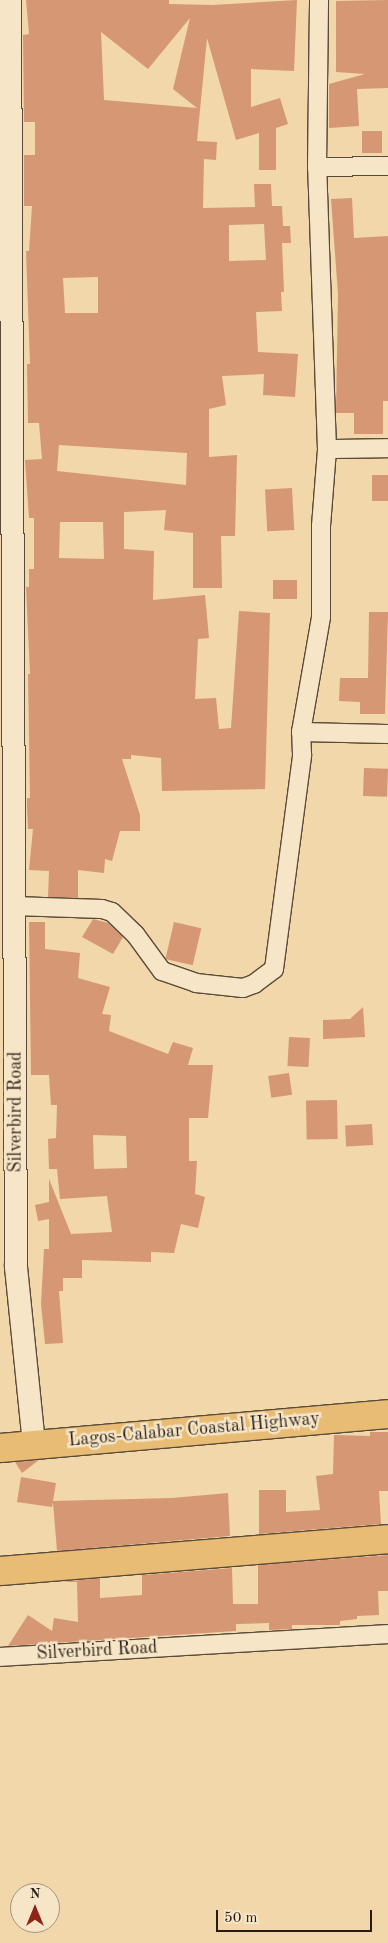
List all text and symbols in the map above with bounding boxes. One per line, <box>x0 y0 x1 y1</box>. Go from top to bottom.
street label: Silverbird Road <box>5 1051 27 1173</box>
street label: Lagos-Calabar Coastal Highway <box>67 1408 321 1452</box>
street label: Silverbird Road <box>36 1637 158 1665</box>
north arrow <box>10 1883 60 1933</box>
text: N <box>30 1887 40 1901</box>
scale bar <box>218 1900 374 1932</box>
text: 50 m <box>224 1911 258 1926</box>

